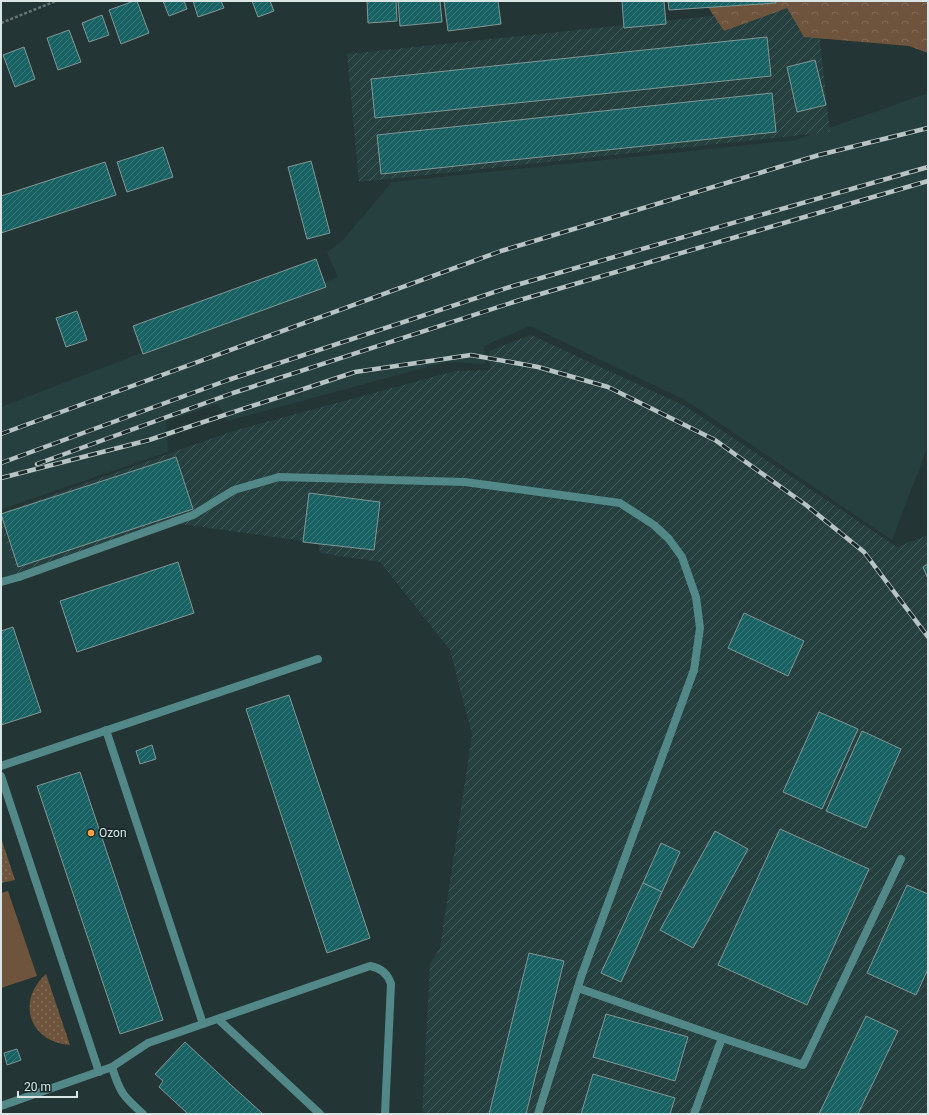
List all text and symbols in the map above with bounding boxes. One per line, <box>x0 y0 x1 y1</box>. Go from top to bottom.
place label: Ozon <box>99 826 127 840</box>
marker: Ozon <box>86 828 96 838</box>
scale bar <box>18 1073 77 1099</box>
text: 20 m <box>24 1080 51 1094</box>

